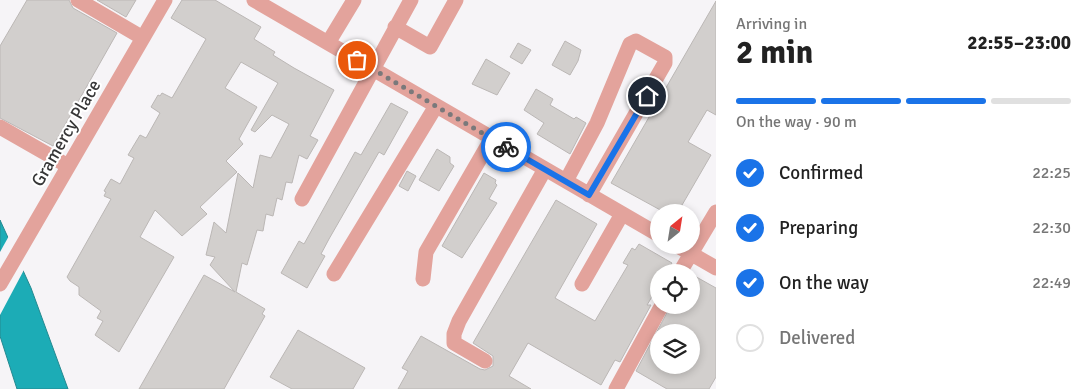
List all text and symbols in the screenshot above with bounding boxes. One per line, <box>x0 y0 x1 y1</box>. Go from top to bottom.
text: Arriving in <box>736 14 807 34</box>
text: 22:55–23:00 <box>967 31 1071 55</box>
text: 2 min <box>736 33 813 72</box>
pin <box>336 39 378 81</box>
icon: bag <box>343 46 371 74</box>
pin <box>626 75 668 117</box>
street label: Gramercy Place <box>27 76 105 190</box>
icon: home <box>633 82 661 110</box>
text: On the way · 90 m <box>736 112 857 132</box>
courier <box>481 122 531 172</box>
icon: bike <box>492 133 520 161</box>
icon: check <box>736 159 764 187</box>
text: Confirmed <box>779 161 863 185</box>
text: 22:25 <box>1032 163 1071 183</box>
north arrow <box>650 204 700 254</box>
map controls <box>650 204 700 374</box>
icon: check <box>736 214 764 242</box>
text: Preparing <box>779 216 858 240</box>
text: 22:30 <box>1032 218 1071 238</box>
button: locate <box>650 264 700 314</box>
icon: check <box>736 269 764 297</box>
text: On the way <box>779 271 869 295</box>
text: 22:49 <box>1032 273 1071 293</box>
button: layers <box>650 324 700 374</box>
text: Delivered <box>779 326 855 350</box>

